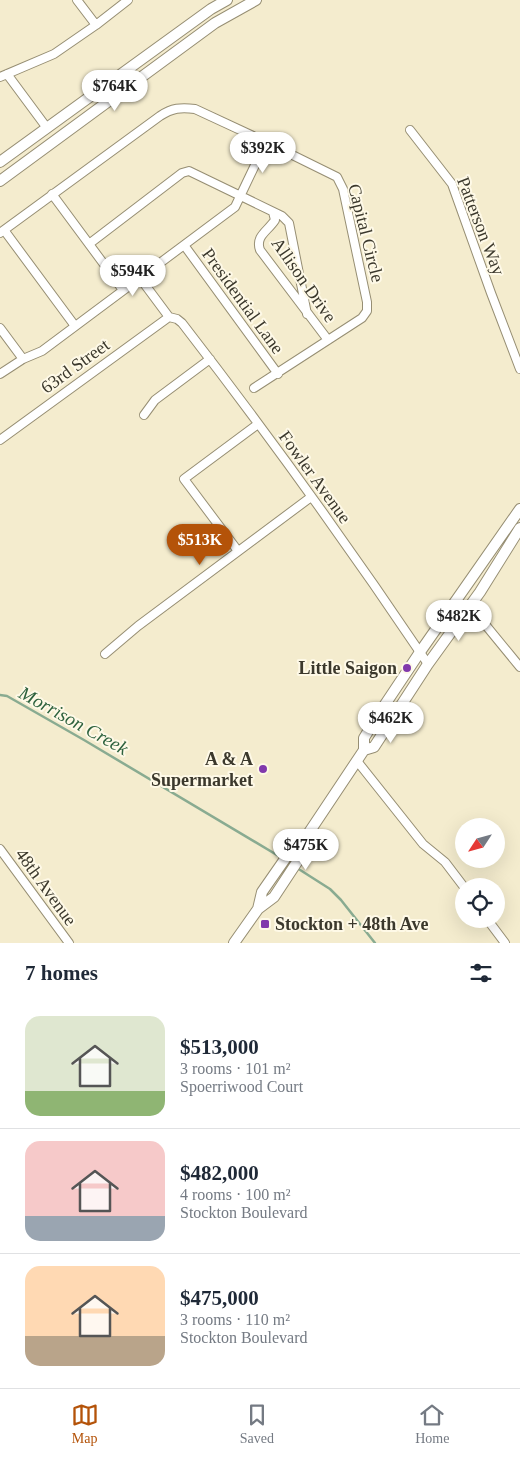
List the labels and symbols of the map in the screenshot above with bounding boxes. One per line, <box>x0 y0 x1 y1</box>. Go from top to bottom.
pin: $764K <box>80 70 150 112</box>
pin: $392K <box>228 132 298 174</box>
street label: Patterson Way <box>453 174 509 278</box>
street label: Capital Circle <box>344 182 388 284</box>
street label: Allison Drive <box>268 234 340 326</box>
street label: Presidential Lane <box>198 244 288 358</box>
pin: $594K <box>98 254 168 297</box>
street label: 63rd Street <box>37 335 113 397</box>
street label: Fowler Avenue <box>275 427 355 527</box>
pin: $513K <box>165 524 235 566</box>
pin: $482K <box>424 600 494 642</box>
place label: Little Saigon <box>298 658 397 678</box>
marker: Little Saigon <box>401 662 413 674</box>
water label: Morrison Creek <box>15 681 132 759</box>
pin: $462K <box>356 702 426 744</box>
place label: A & A Supermarket <box>151 749 253 790</box>
marker: A & A Supermarket <box>257 763 269 775</box>
north arrow <box>455 818 505 868</box>
pin: $475K <box>271 828 341 871</box>
street label: 48th Avenue <box>11 845 81 929</box>
place label: Stockton + 48th Ave <box>275 914 428 934</box>
marker: Stockton + 48th Ave <box>259 918 271 930</box>

